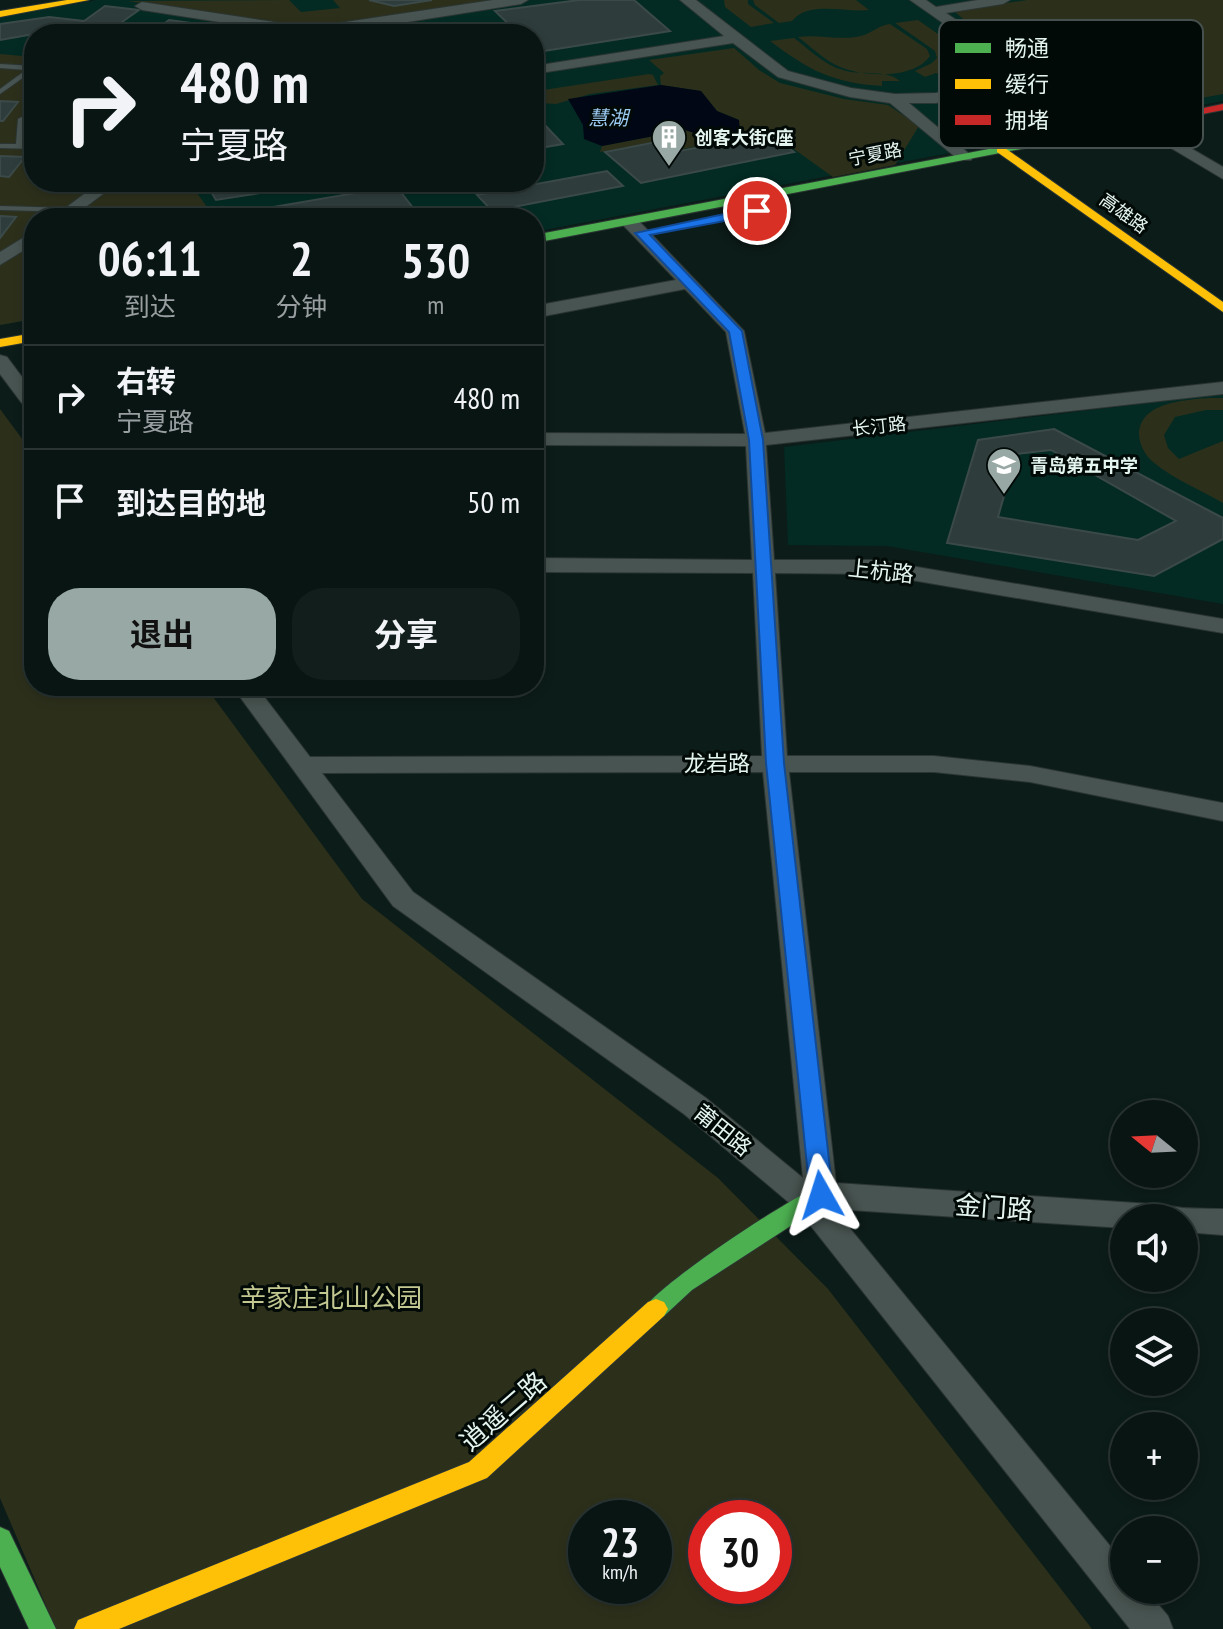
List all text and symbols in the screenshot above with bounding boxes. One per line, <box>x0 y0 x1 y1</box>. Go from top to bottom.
legend <box>939 20 1203 148</box>
text: 畅通 <box>1005 34 1049 62</box>
text: 480 m <box>180 46 309 118</box>
icon: right <box>48 56 152 160</box>
text: 缓行 <box>1005 70 1049 98</box>
water label: 慧湖 <box>588 105 631 131</box>
text: 拥堵 <box>1005 106 1049 134</box>
building icon: 创客大街C座 <box>650 118 688 168</box>
text: 宁夏路 <box>180 121 288 168</box>
place label: 创客大街C座 <box>695 126 793 149</box>
street label: 宁夏路 <box>846 138 904 170</box>
pin <box>723 177 791 245</box>
street label: 高雄路 <box>1095 188 1153 238</box>
icon: arrive <box>735 189 779 233</box>
text: 06:11 <box>98 227 202 289</box>
text: 2 <box>290 227 313 289</box>
text: 530 <box>401 229 470 291</box>
text: m <box>427 288 444 321</box>
text: 到达 <box>124 290 176 323</box>
text: 分钟 <box>275 290 328 323</box>
text: 右转 <box>116 361 176 400</box>
icon: right <box>48 375 92 419</box>
text: 480 m <box>454 378 520 417</box>
text: 宁夏路 <box>116 405 194 438</box>
street label: 长汀路 <box>851 412 907 440</box>
school or university icon: 青岛第五中学 <box>985 446 1023 496</box>
place label: 青岛第五中学 <box>1030 454 1138 477</box>
icon: arrive <box>48 479 92 523</box>
text: 50 m <box>467 482 520 521</box>
text: 到达目的地 <box>116 483 266 522</box>
street label: 上杭路 <box>847 554 915 588</box>
button: 退出 <box>48 588 276 680</box>
button: 分享 <box>292 588 520 680</box>
street label: 龙岩路 <box>684 749 750 777</box>
street label: 莆田路 <box>689 1098 757 1162</box>
north arrow <box>1110 1100 1198 1188</box>
map controls <box>1110 1100 1198 1604</box>
position arrow <box>779 1153 863 1237</box>
street label: 金门路 <box>954 1188 1034 1226</box>
button: sound <box>1110 1204 1198 1292</box>
park label: 辛家庄北山公园 <box>240 1281 422 1314</box>
button: layers <box>1110 1308 1198 1396</box>
street label: 逍遥二路 <box>453 1364 553 1458</box>
button: + <box>1110 1412 1198 1500</box>
speed limit sign: 30 <box>688 1500 792 1604</box>
text: 23 <box>601 1516 639 1568</box>
button: − <box>1110 1516 1198 1604</box>
text: km/h <box>602 1559 638 1585</box>

